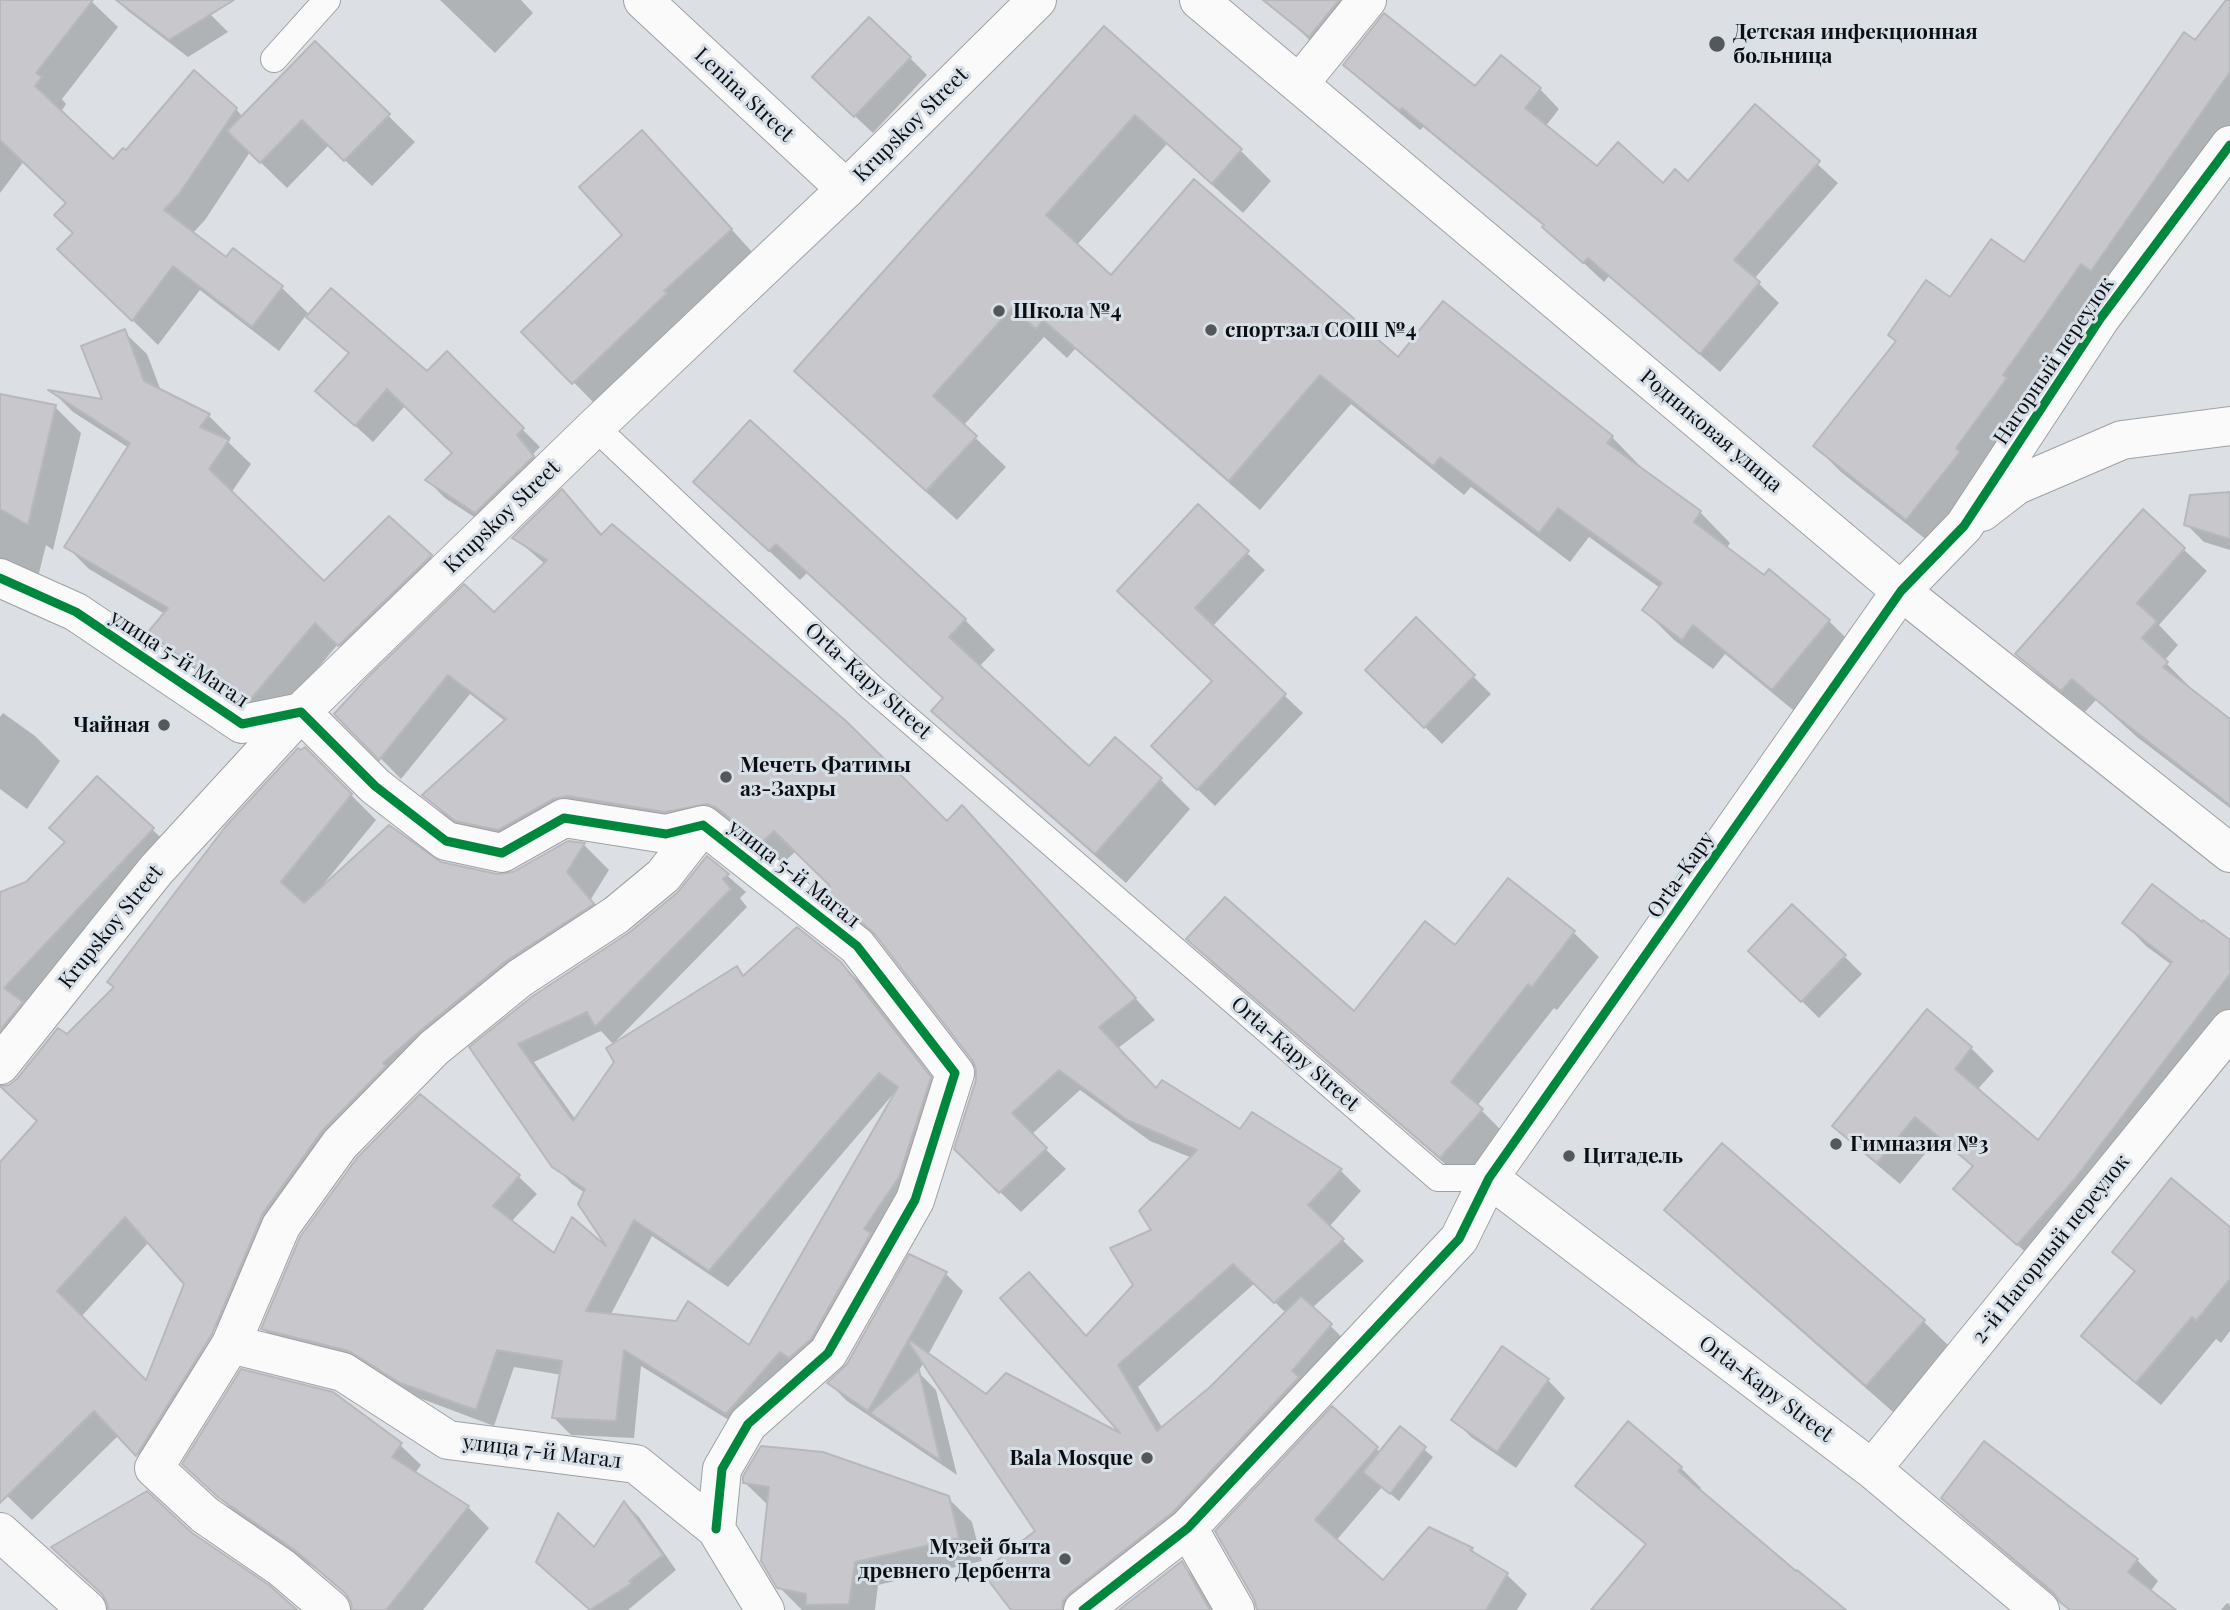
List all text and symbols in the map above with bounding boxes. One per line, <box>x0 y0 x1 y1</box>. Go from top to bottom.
place label: Детская инфекционная больница <box>1733 19 1978 69</box>
marker: Детская инфекционная больница <box>1707 34 1727 54</box>
street label: Lenina Street <box>689 43 799 147</box>
street label: Krupskoy Street <box>849 63 973 187</box>
street label: Нагорный переулок <box>1989 272 2119 450</box>
place label: Школа №4 <box>1013 298 1122 324</box>
marker: Школа №4 <box>991 303 1007 319</box>
place label: спортзал СОШ №4 <box>1225 317 1417 343</box>
marker: спортзал СОШ №4 <box>1203 322 1219 338</box>
street label: Родниковая улица <box>1635 364 1787 498</box>
street label: Krupskoy Street <box>439 455 565 579</box>
street label: улица 5-й Магал <box>105 605 253 713</box>
street label: Orta-Kapy Street <box>800 618 936 744</box>
place label: Чайная <box>73 712 150 738</box>
marker: Чайная <box>156 717 172 733</box>
place label: Мечеть Фатимы аз-Захры <box>740 752 911 802</box>
marker: Мечеть Фатимы аз-Захры <box>718 769 734 785</box>
street label: улица 5-й Магал <box>723 815 865 933</box>
street label: Orta-Kapy <box>1642 827 1720 923</box>
street label: Krupskoy Street <box>54 860 168 994</box>
street label: Orta-Kapy Street <box>1226 992 1364 1116</box>
place label: Гимназия №3 <box>1850 1131 1989 1157</box>
marker: Гимназия №3 <box>1828 1136 1844 1152</box>
place label: Цитадель <box>1583 1143 1683 1169</box>
marker: Цитадель <box>1561 1148 1577 1164</box>
street label: 2-й Нагорный переулок <box>1967 1150 2135 1348</box>
street label: Orta-Kapy Street <box>1694 1330 1838 1448</box>
street label: улица 7-й Магал <box>461 1430 623 1474</box>
place label: Bala Mosque <box>1009 1445 1133 1471</box>
marker: Bala Mosque <box>1139 1450 1155 1466</box>
place label: Музей быта древнего Дербента <box>858 1534 1051 1584</box>
marker: Музей быта древнего Дербента <box>1057 1551 1073 1567</box>

